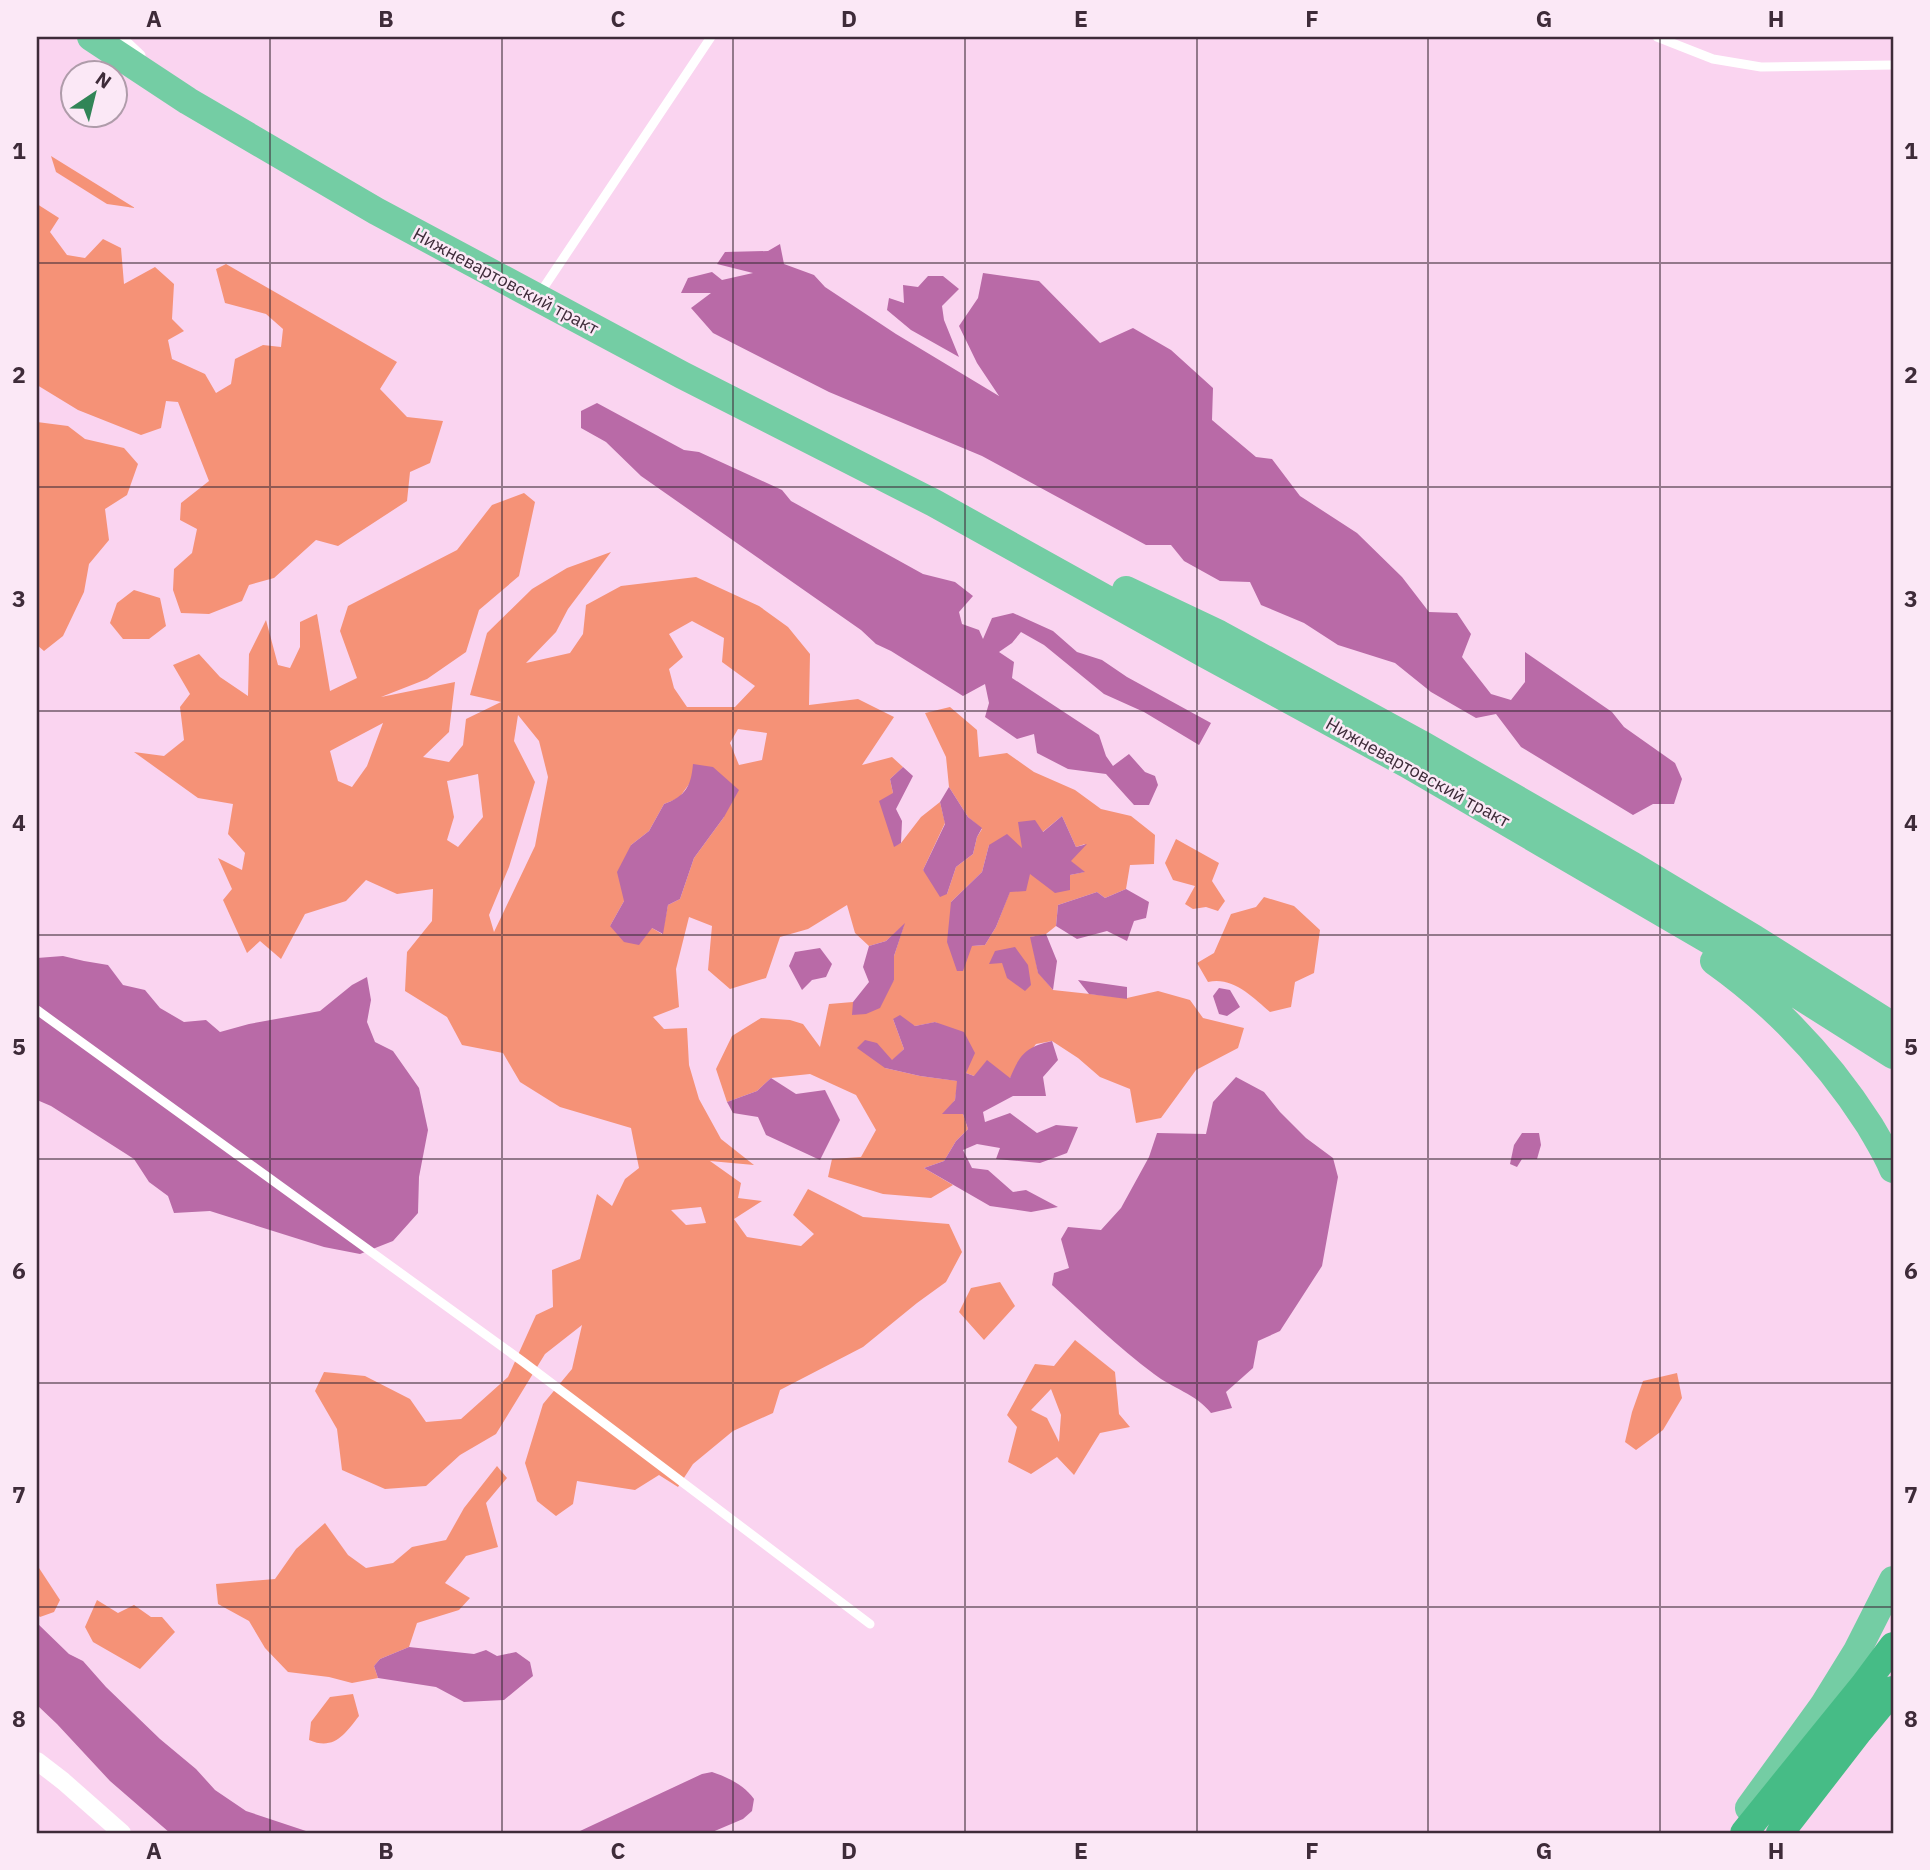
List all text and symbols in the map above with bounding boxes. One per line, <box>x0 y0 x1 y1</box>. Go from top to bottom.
text: A <box>146 3 162 33</box>
text: B <box>378 3 394 33</box>
text: C <box>611 3 626 33</box>
text: D <box>841 3 857 33</box>
text: E <box>1074 3 1088 33</box>
text: F <box>1305 3 1319 33</box>
text: G <box>1536 3 1552 33</box>
text: H <box>1768 3 1784 33</box>
north arrow <box>60 60 130 130</box>
text: N <box>91 66 116 94</box>
text: 1 <box>12 135 26 165</box>
text: 1 <box>1904 135 1918 165</box>
street label: Нижневартовский тракт <box>409 222 603 340</box>
text: 2 <box>12 359 26 389</box>
text: 2 <box>1904 359 1918 389</box>
text: 3 <box>12 583 26 613</box>
text: 3 <box>1904 583 1918 613</box>
street label: Нижневартовский тракт <box>1322 712 1515 833</box>
text: 4 <box>12 807 26 837</box>
text: 4 <box>1904 807 1918 837</box>
text: 5 <box>12 1031 26 1061</box>
text: 5 <box>1904 1031 1918 1061</box>
text: 6 <box>12 1255 26 1285</box>
text: 6 <box>1904 1255 1918 1285</box>
text: 7 <box>12 1479 26 1509</box>
text: 7 <box>1904 1479 1918 1509</box>
text: 8 <box>12 1703 26 1733</box>
text: 8 <box>1904 1703 1918 1733</box>
text: A <box>146 1835 162 1865</box>
text: B <box>378 1835 394 1865</box>
text: C <box>611 1835 626 1865</box>
text: D <box>841 1835 857 1865</box>
text: E <box>1074 1835 1088 1865</box>
text: F <box>1305 1835 1319 1865</box>
text: G <box>1536 1835 1552 1865</box>
text: H <box>1768 1835 1784 1865</box>

